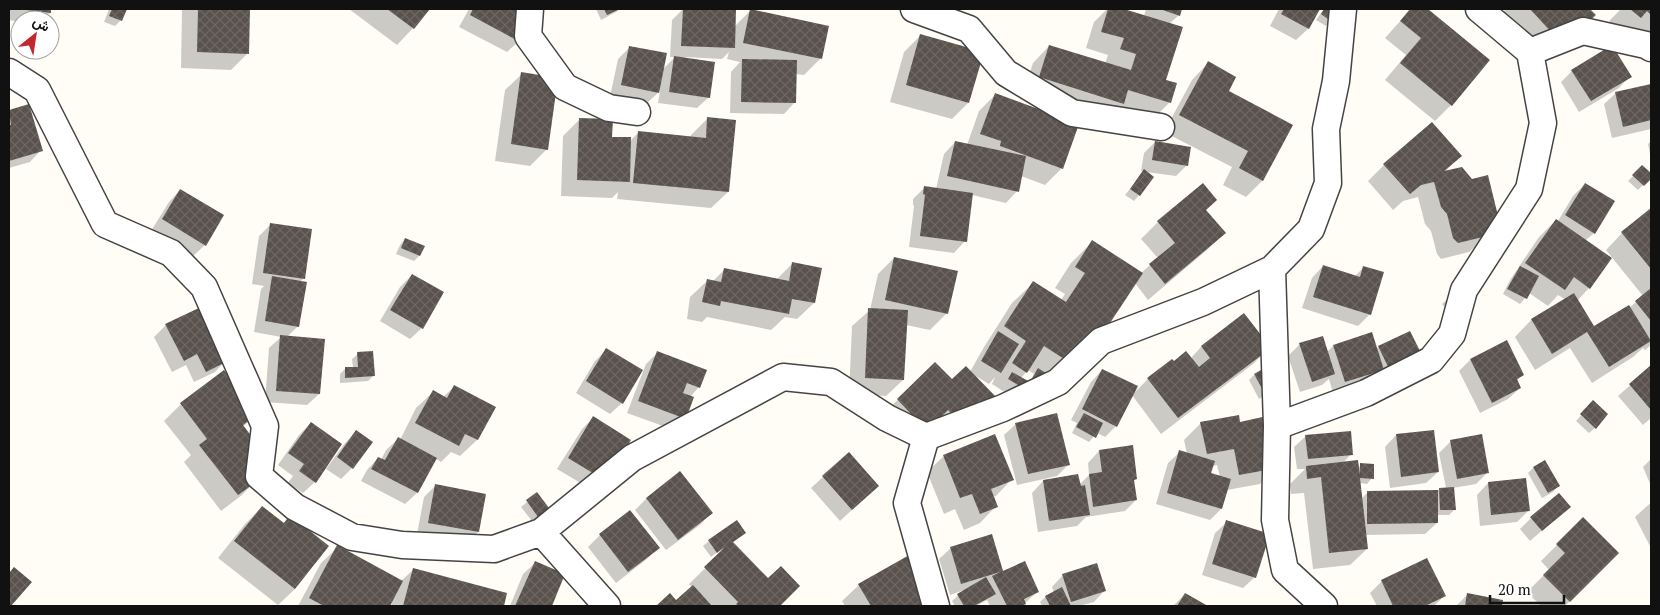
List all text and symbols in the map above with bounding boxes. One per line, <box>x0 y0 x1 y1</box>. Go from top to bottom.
north arrow <box>10 10 60 60</box>
text: ش <box>30 11 54 36</box>
scale bar <box>1490 572 1564 604</box>
text: 20 m <box>1498 579 1531 599</box>

